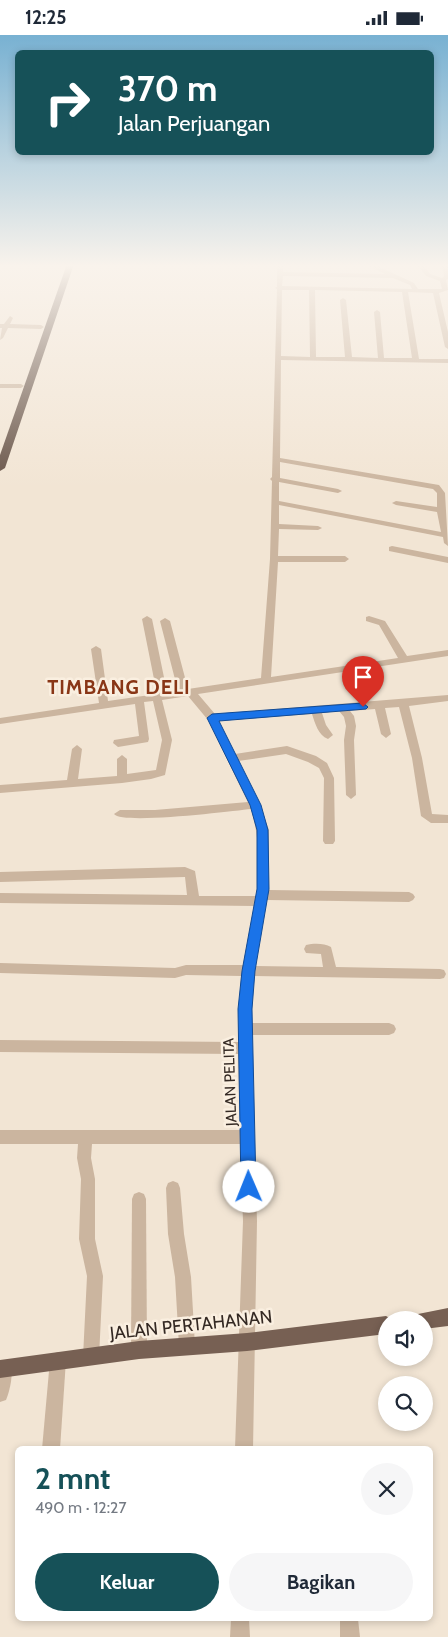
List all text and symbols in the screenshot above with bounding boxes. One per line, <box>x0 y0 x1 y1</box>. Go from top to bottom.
text: 12:25 <box>25 6 67 29</box>
text: 370 m <box>118 67 217 110</box>
icon: right <box>35 70 100 135</box>
text: Jalan Perjuangan <box>118 110 270 137</box>
pin <box>342 656 384 707</box>
icon: arrive <box>349 663 377 691</box>
district label: TIMBANG DELI <box>47 675 191 699</box>
street label: JALAN PELITA <box>219 1037 241 1127</box>
position arrow <box>222 1160 274 1212</box>
street label: JALAN PERTAHANAN <box>108 1306 273 1345</box>
map controls <box>378 1311 433 1431</box>
button: sound <box>378 1311 433 1366</box>
button: search <box>378 1376 433 1431</box>
text: 2 mnt <box>35 1460 110 1497</box>
button: close <box>361 1463 413 1515</box>
text: 490 m · 12:27 <box>35 1498 127 1517</box>
button: Keluar <box>35 1553 219 1611</box>
button: Bagikan <box>229 1553 413 1611</box>

